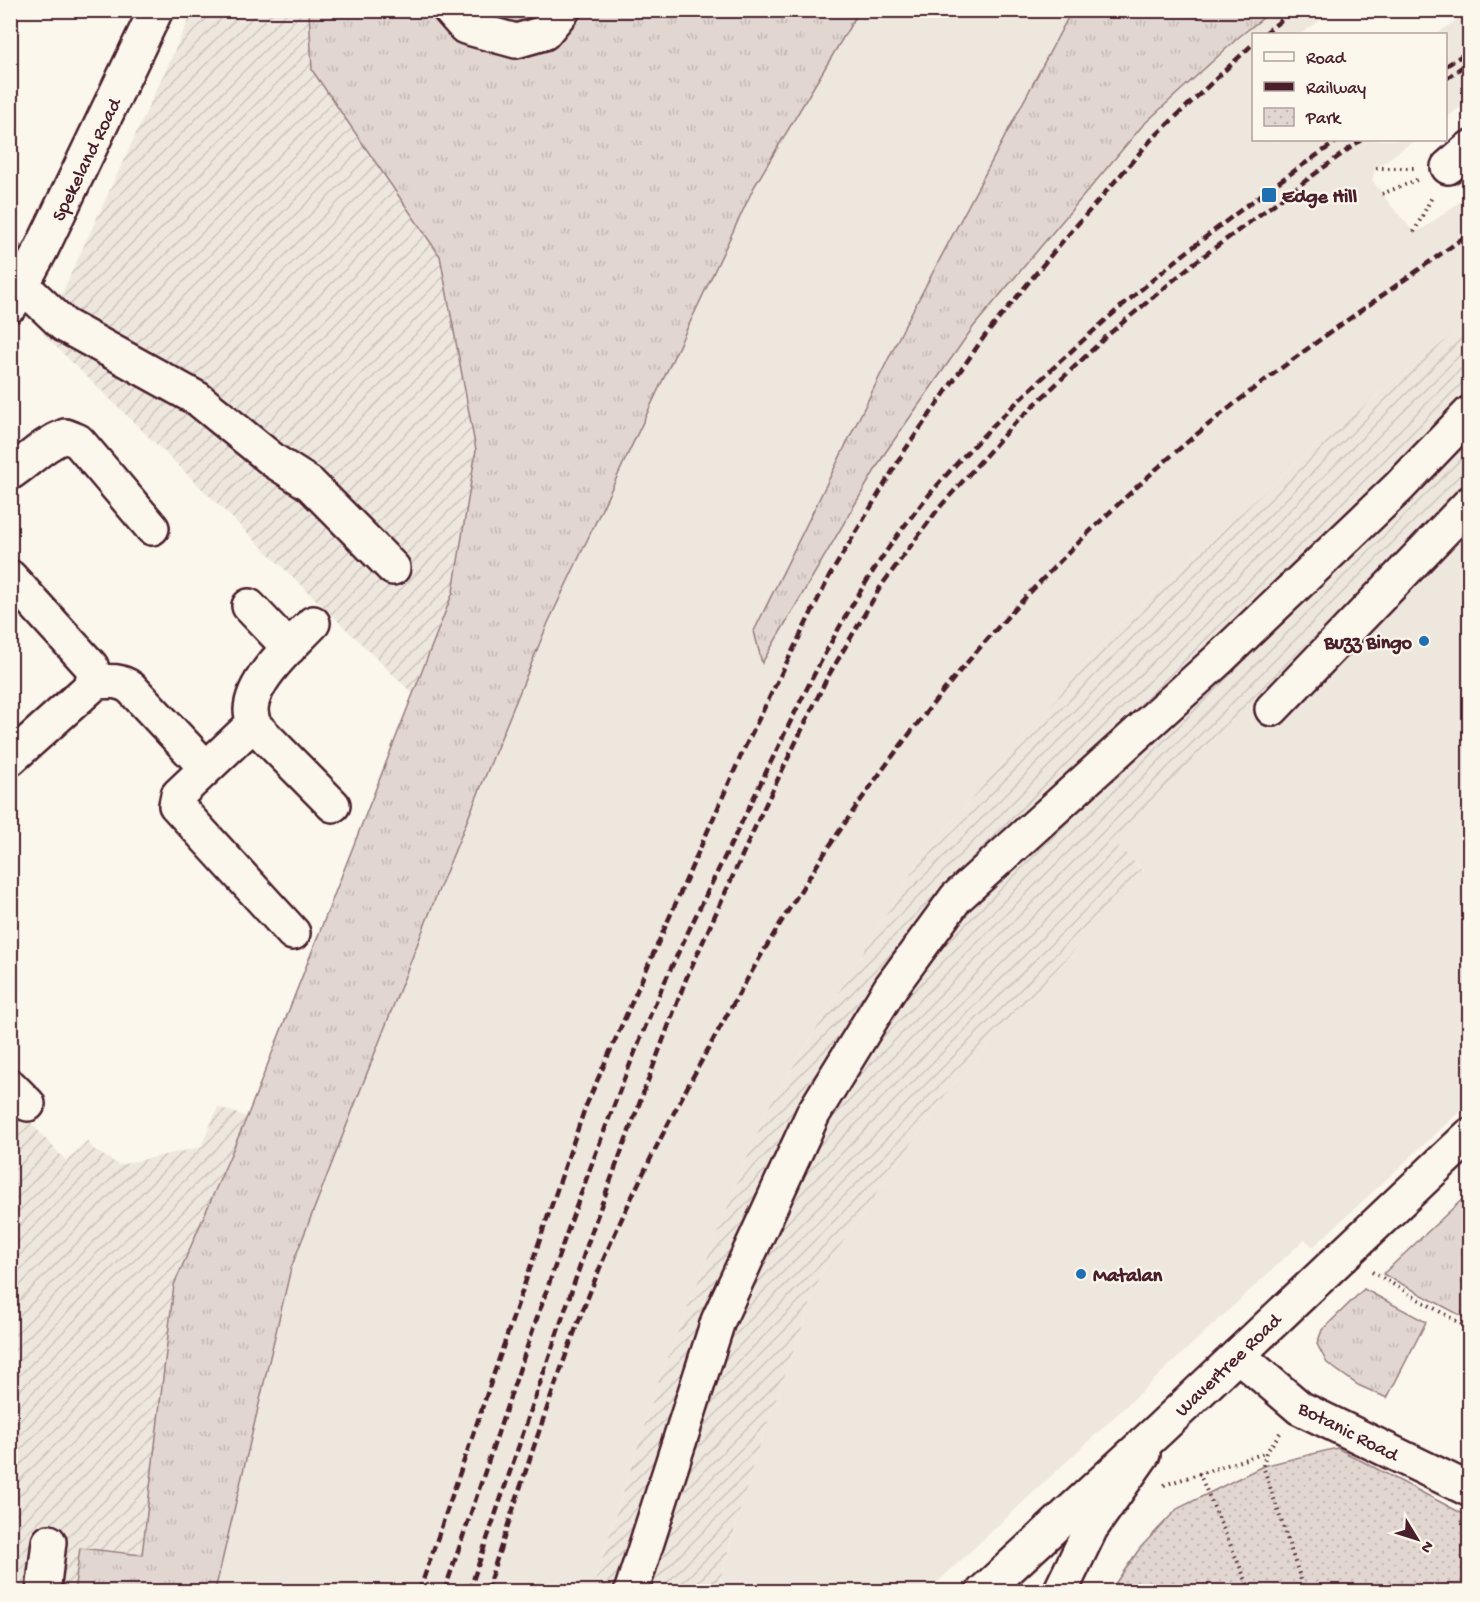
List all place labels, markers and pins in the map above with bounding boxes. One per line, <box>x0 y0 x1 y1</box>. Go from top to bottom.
marker: Edge Hill <box>1260 186 1278 204</box>
place label: Edge Hill <box>1282 187 1358 210</box>
place label: Buzz Bingo <box>1323 633 1413 656</box>
marker: Buzz Bingo <box>1417 634 1431 648</box>
place label: Matalan <box>1093 1266 1163 1289</box>
marker: Matalan <box>1074 1267 1088 1281</box>

